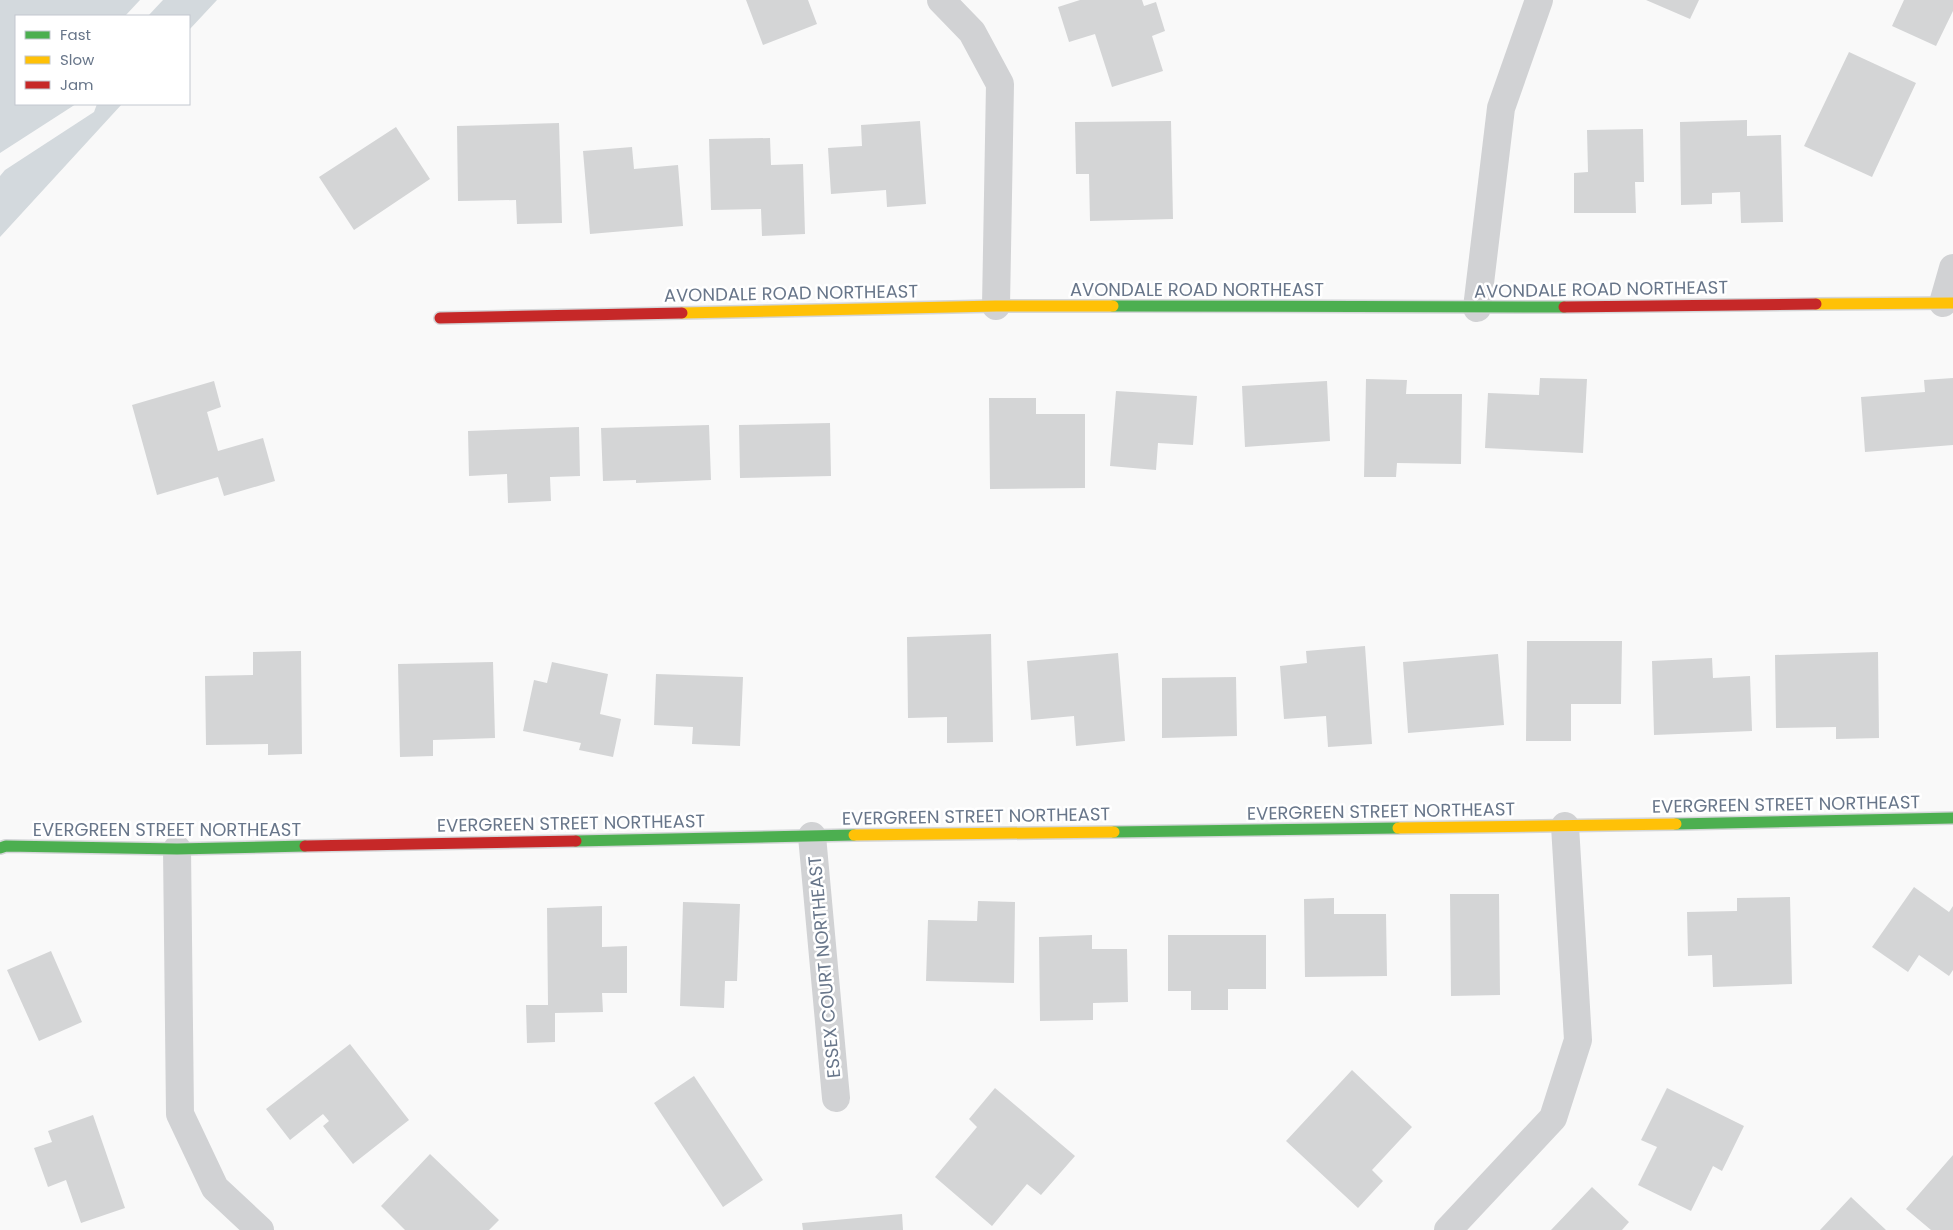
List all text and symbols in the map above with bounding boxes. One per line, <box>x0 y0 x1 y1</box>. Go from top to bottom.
legend <box>15 15 190 105</box>
text: Fast <box>60 24 91 45</box>
text: Slow <box>60 49 95 70</box>
text: Jam <box>60 74 94 95</box>
street label: AVONDALE ROAD NORTHEAST <box>1474 274 1729 304</box>
street label: AVONDALE ROAD NORTHEAST <box>1070 277 1324 302</box>
street label: AVONDALE ROAD NORTHEAST <box>664 278 919 308</box>
street label: EVERGREEN STREET NORTHEAST <box>1652 789 1921 819</box>
street label: EVERGREEN STREET NORTHEAST <box>1247 796 1516 826</box>
street label: EVERGREEN STREET NORTHEAST <box>842 801 1111 831</box>
street label: EVERGREEN STREET NORTHEAST <box>437 808 706 838</box>
street label: EVERGREEN STREET NORTHEAST <box>33 817 301 842</box>
street label: ESSEX COURT NORTHEAST <box>802 855 846 1079</box>

